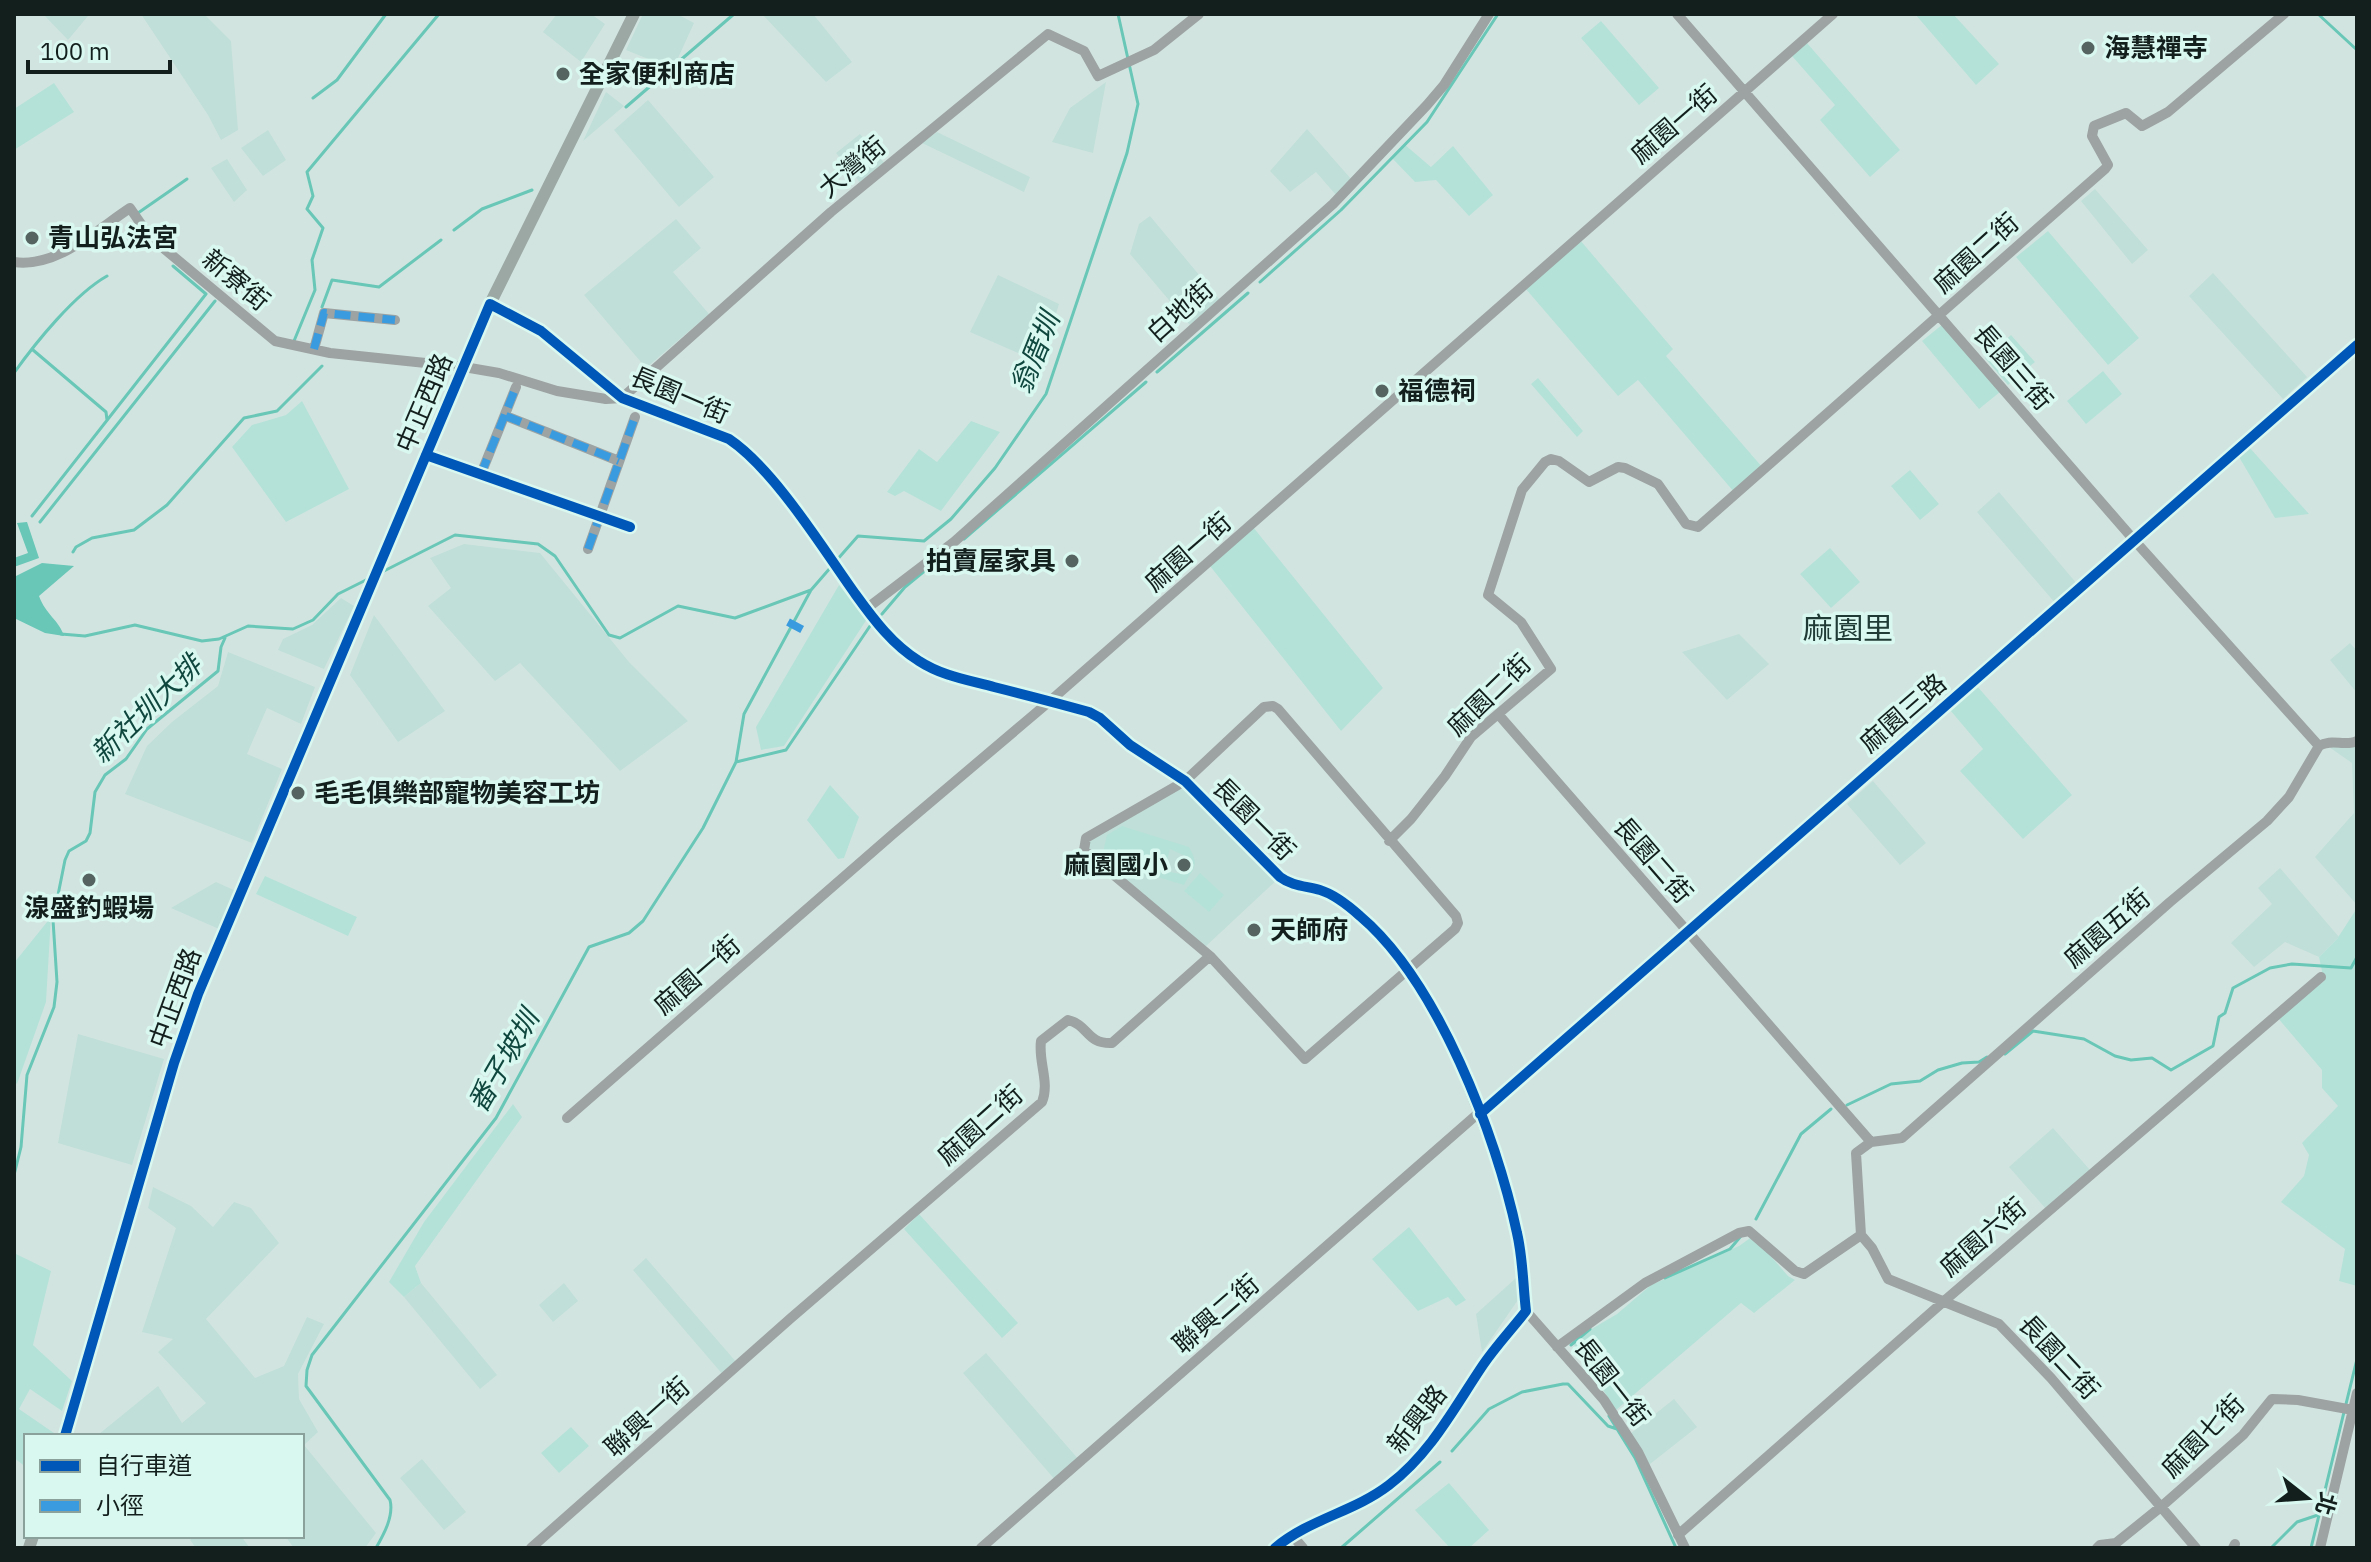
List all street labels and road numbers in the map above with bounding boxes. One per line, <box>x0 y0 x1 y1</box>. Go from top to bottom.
street label: 麻園一街 <box>1623 76 1724 170</box>
street label: 大灣街 <box>811 128 892 204</box>
street label: 麻園二街 <box>1925 205 2025 300</box>
street label: 新寮街 <box>196 241 277 317</box>
street label: 白地街 <box>1139 272 1220 349</box>
street label: 長園三街 <box>1967 316 2061 417</box>
street label: 中正西路 <box>387 348 459 457</box>
street label: 長園一街 <box>626 358 735 430</box>
street label: 麻園一街 <box>1137 504 1238 598</box>
street label: 麻園二街 <box>1439 646 1538 743</box>
street label: 麻園三路 <box>1852 665 1953 759</box>
street label: 長園一街 <box>1206 769 1304 867</box>
street label: 長園二街 <box>1607 809 1701 910</box>
street label: 麻園五街 <box>2056 880 2157 974</box>
street label: 麻園一街 <box>646 927 747 1021</box>
street label: 中正西路 <box>140 943 208 1052</box>
street label: 麻園二街 <box>929 1077 1029 1172</box>
street label: 麻園六街 <box>1932 1189 2033 1283</box>
street label: 聯興二街 <box>1165 1266 1266 1360</box>
street label: 長園二街 <box>2012 1307 2108 1406</box>
street label: 長園一街 <box>1567 1330 1658 1433</box>
street label: 聯興一街 <box>596 1369 696 1464</box>
street label: 新興路 <box>1379 1377 1454 1460</box>
street label: 麻園七街 <box>2153 1386 2251 1484</box>

